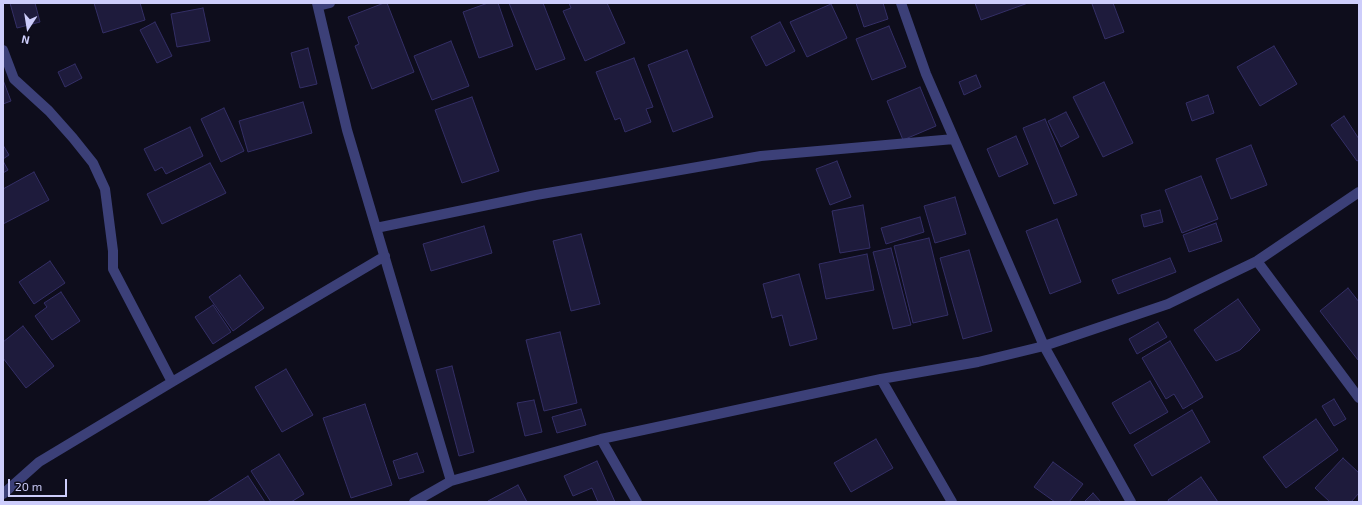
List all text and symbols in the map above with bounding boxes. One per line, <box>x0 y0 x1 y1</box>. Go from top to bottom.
north arrow <box>8 8 48 48</box>
text: N <box>20 33 31 47</box>
scale bar <box>10 471 69 497</box>
text: 20 m <box>15 479 42 493</box>

